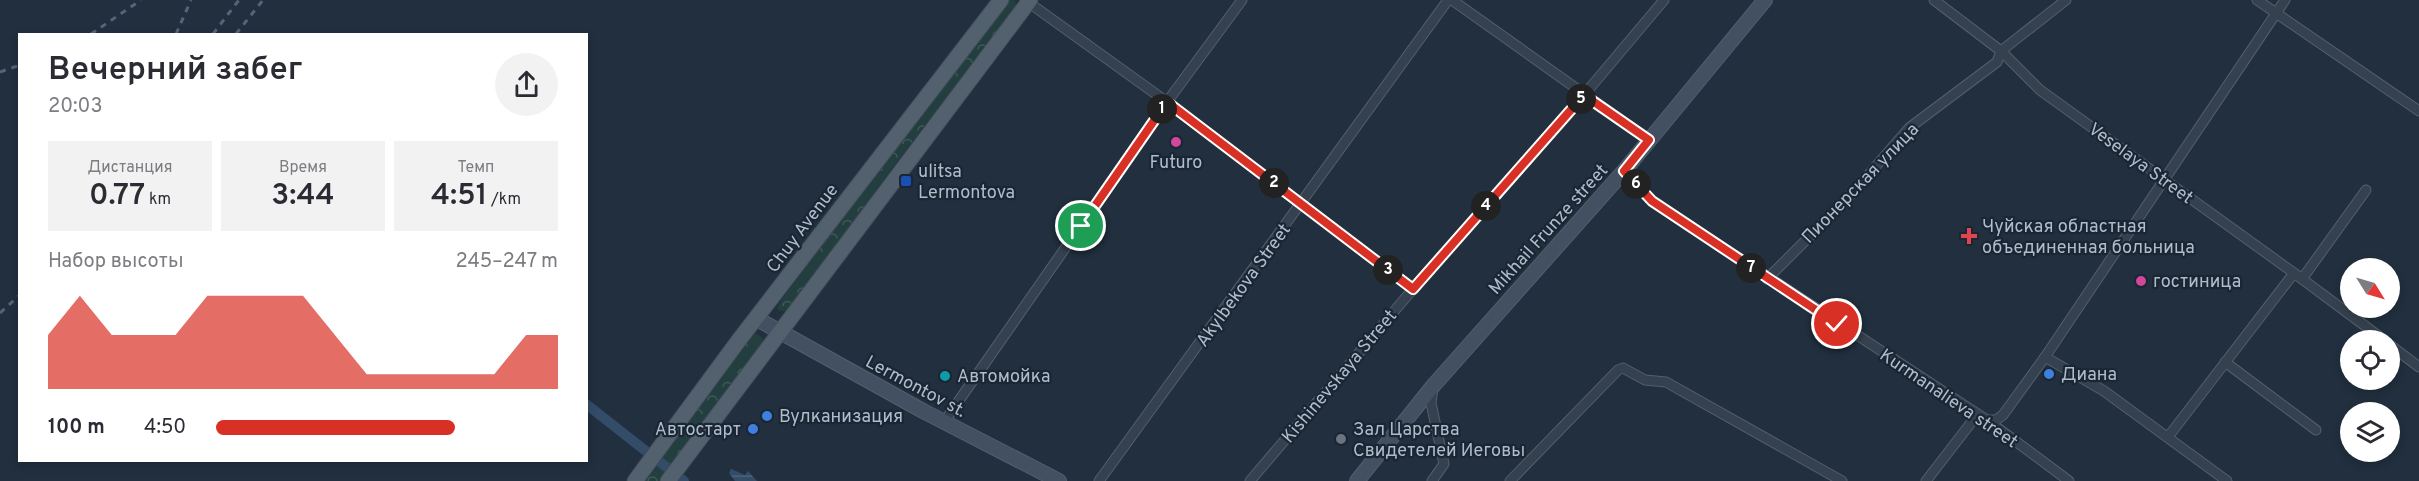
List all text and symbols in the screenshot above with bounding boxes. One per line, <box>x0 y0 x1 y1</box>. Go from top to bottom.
text: Вечерний забег <box>48 50 303 92</box>
button: share <box>495 53 558 116</box>
pin: 5 <box>1566 84 1596 114</box>
text: 5 <box>1576 89 1586 109</box>
text: 20:03 <box>48 94 102 120</box>
pin: 1 <box>1147 94 1177 124</box>
text: 1 <box>1159 99 1165 119</box>
street label: Veselaya Street <box>2083 118 2197 210</box>
street label: Пионерская улица <box>1798 119 1925 249</box>
marker: Futuro <box>1169 135 1183 149</box>
place label: Futuro <box>1150 152 1202 175</box>
text: Дистанция <box>87 158 173 178</box>
text: Время <box>279 158 327 178</box>
text: Темп <box>458 158 494 178</box>
street label: Mikhail Frunze street <box>1484 160 1614 300</box>
place label: ulitsa Lermontova <box>918 161 1015 205</box>
pin: 2 <box>1259 168 1289 198</box>
pin: 6 <box>1621 169 1651 199</box>
text: 2 <box>1269 173 1279 193</box>
marker: ulitsa Lermontova <box>899 174 913 188</box>
text: 6 <box>1631 174 1641 194</box>
text: 0.77 <box>89 178 145 215</box>
text: 3:44 <box>271 178 335 215</box>
text: 4:51 <box>431 178 487 215</box>
street label: Chuy Avenue <box>762 180 844 278</box>
text: km <box>145 190 171 210</box>
text: /km <box>487 190 521 210</box>
pin: 4 <box>1471 191 1501 221</box>
text: 4 <box>1481 196 1491 216</box>
pin <box>1055 200 1106 251</box>
icon: arrive <box>1064 209 1097 242</box>
place label: Чуйская областная объединенная больница <box>1982 216 2195 260</box>
street label: Akylbekova Street <box>1192 220 1297 352</box>
marker: Чуйская областная объединенная больница <box>1960 227 1978 245</box>
text: Набор высоты <box>48 249 184 275</box>
text: 245–247 m <box>455 249 558 275</box>
pin: 7 <box>1736 253 1766 283</box>
pin: 3 <box>1373 255 1403 285</box>
text: 7 <box>1747 258 1755 278</box>
north arrow <box>2340 258 2400 318</box>
map controls <box>2340 258 2400 462</box>
text: 3 <box>1383 260 1393 280</box>
place label: гостиница <box>2153 271 2241 294</box>
marker: гостиница <box>2134 274 2148 288</box>
pin <box>1811 298 1862 349</box>
street label: Kishinevskaya Street <box>1277 305 1403 449</box>
icon: check <box>1820 307 1853 340</box>
button: locate <box>2340 330 2400 390</box>
street label: Kurmanalieva street <box>1875 344 2022 454</box>
street label: Lermontov st. <box>861 351 970 424</box>
place label: Диана <box>2061 364 2117 387</box>
place label: Автомойка <box>957 366 1050 389</box>
marker: Диана <box>2042 367 2056 381</box>
marker: Автомойка <box>938 369 952 383</box>
button: layers <box>2340 402 2400 462</box>
place label: Вулканизация <box>779 406 903 429</box>
marker: Вулканизация <box>760 409 774 423</box>
text: 100 m <box>48 415 105 441</box>
text: 4:50 <box>144 415 186 441</box>
place label: Автостарт <box>655 419 741 442</box>
place label: Зал Царства Свидетелей Иеговы <box>1353 419 1525 463</box>
marker: Автостарт <box>746 422 760 436</box>
marker: Зал Царства Свидетелей Иеговы <box>1334 432 1348 446</box>

